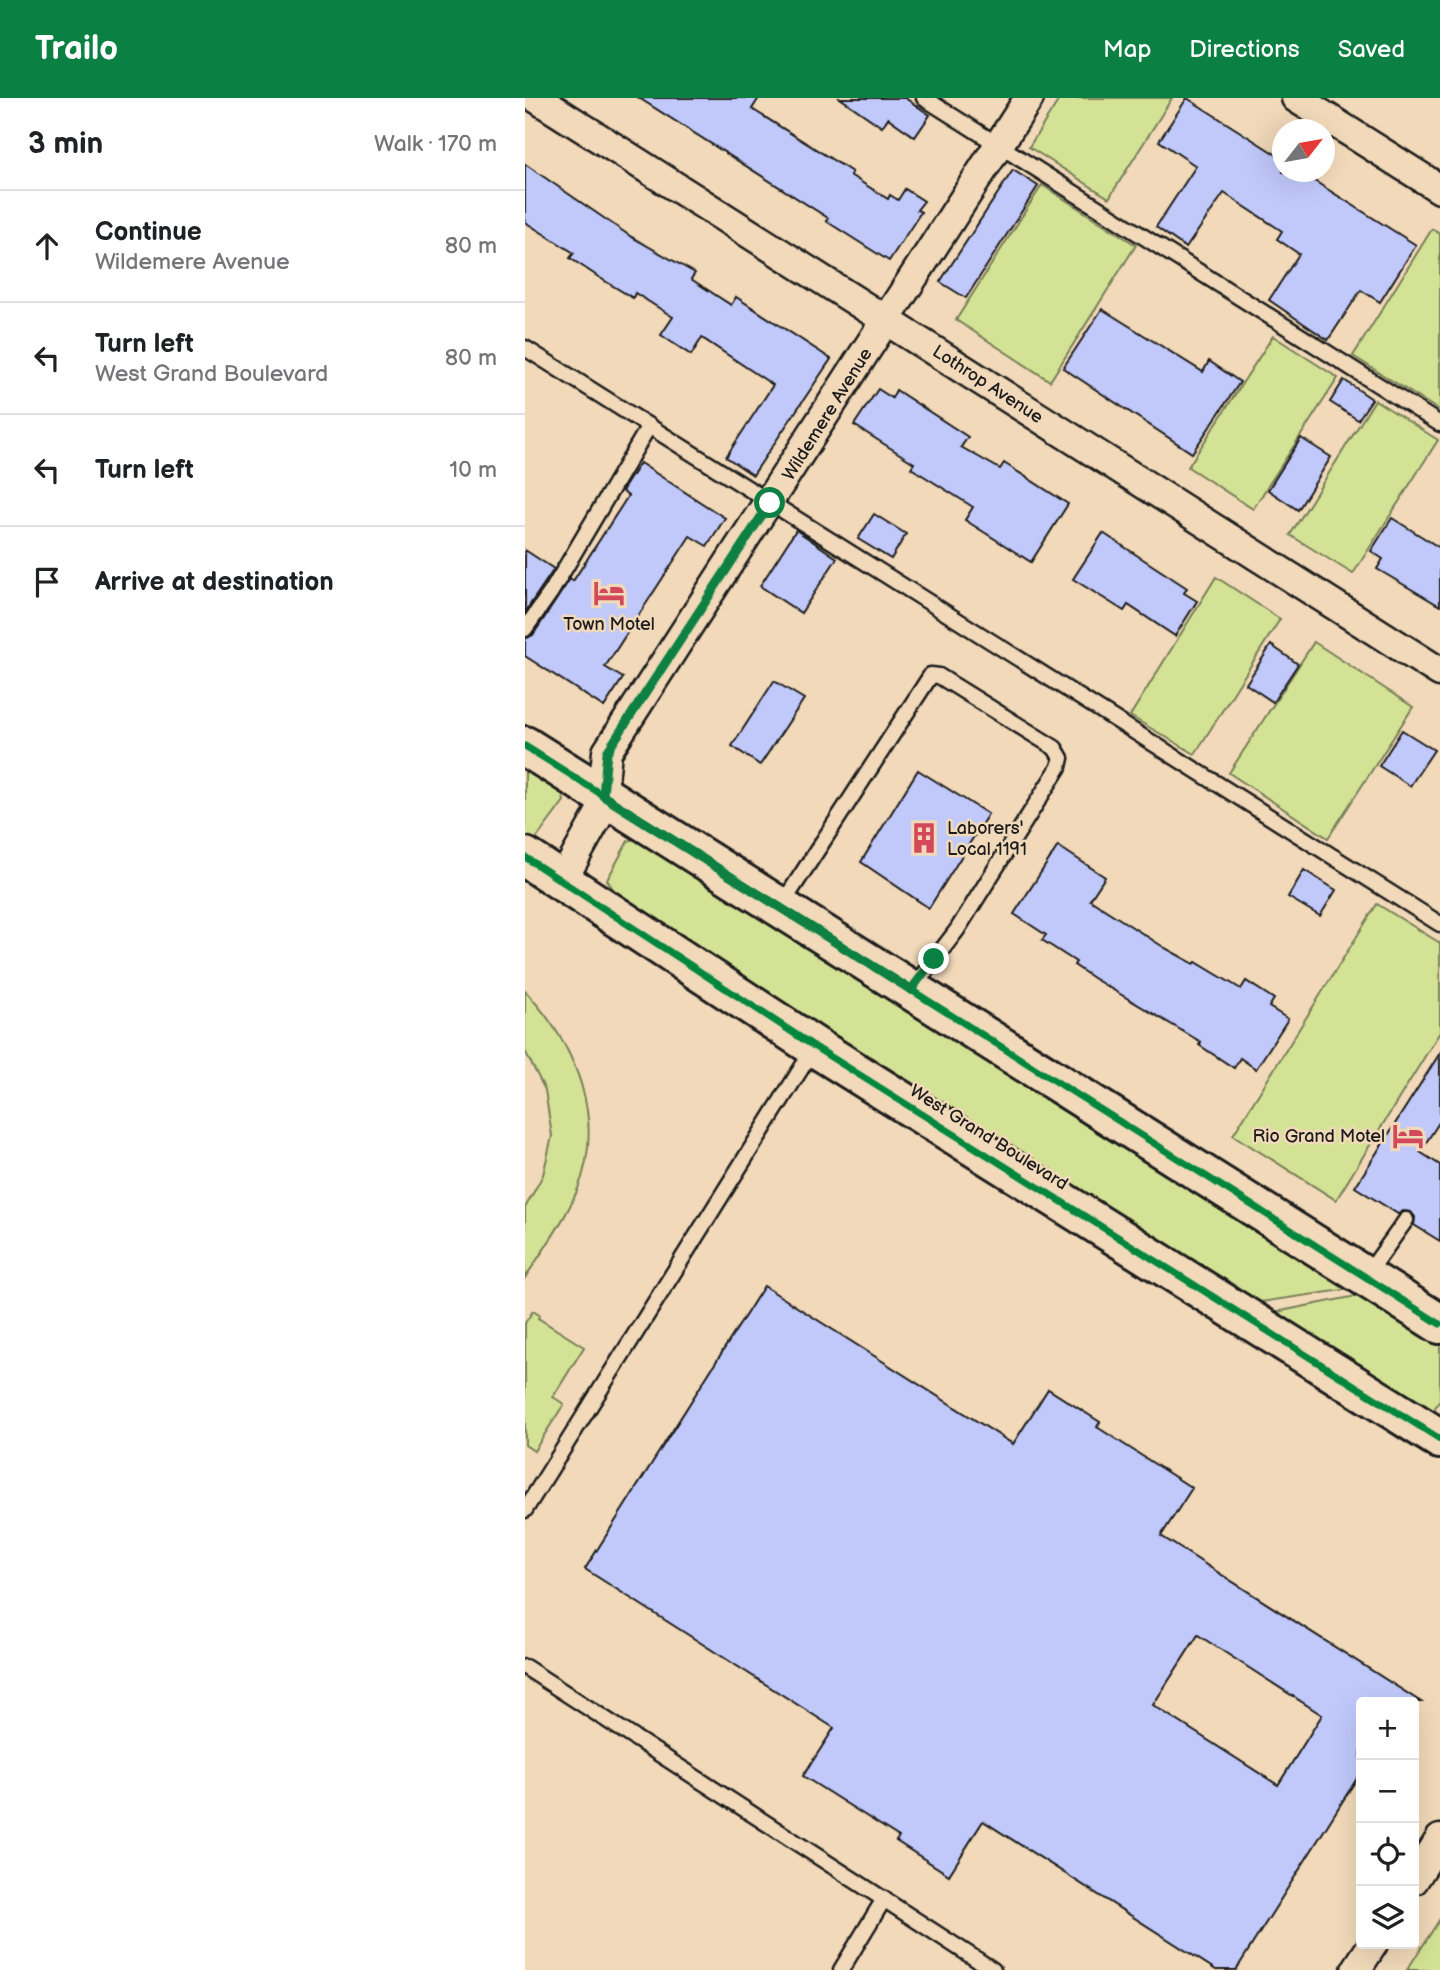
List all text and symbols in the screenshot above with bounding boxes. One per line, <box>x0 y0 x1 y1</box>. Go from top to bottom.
text: Trailo <box>35 29 118 69</box>
text: Map <box>1103 35 1151 64</box>
text: Directions <box>1189 35 1300 64</box>
text: Saved <box>1338 35 1405 64</box>
north arrow <box>1272 119 1335 182</box>
text: 3 min <box>28 126 103 162</box>
text: Walk · 170 m <box>374 130 497 158</box>
text: Continue <box>95 217 202 248</box>
icon: ahead <box>28 227 66 265</box>
text: 80 m <box>445 232 497 260</box>
text: Wildemere Avenue <box>95 248 290 276</box>
text: Turn left <box>95 329 194 360</box>
icon: left <box>28 339 66 377</box>
street label: Lothrop Avenue <box>929 341 1047 428</box>
text: 80 m <box>445 344 497 372</box>
street label: Wildemere Avenue <box>778 344 877 484</box>
text: West Grand Boulevard <box>95 360 328 388</box>
icon: left <box>28 451 66 489</box>
text: Turn left <box>95 455 194 486</box>
text: 10 m <box>449 456 497 484</box>
route start <box>754 487 785 518</box>
icon: arrive <box>28 563 66 601</box>
text: Arrive at destination <box>95 567 334 598</box>
hotel icon: Town Motel <box>592 576 626 610</box>
place label: Town Motel <box>563 614 655 635</box>
place label: Laborers' Local 1191 <box>947 818 1027 860</box>
building icon: Laborers' Local 1191 <box>907 821 941 855</box>
route end <box>918 943 949 974</box>
street label: West Grand Boulevard <box>906 1080 1072 1195</box>
hotel icon: Rio Grand Motel <box>1391 1119 1425 1153</box>
place label: Rio Grand Motel <box>1253 1126 1385 1147</box>
map controls <box>1356 1697 1419 1949</box>
button: + <box>1356 1697 1419 1760</box>
button: − <box>1356 1760 1419 1823</box>
button: locate <box>1356 1823 1419 1886</box>
button: layers <box>1356 1886 1419 1949</box>

